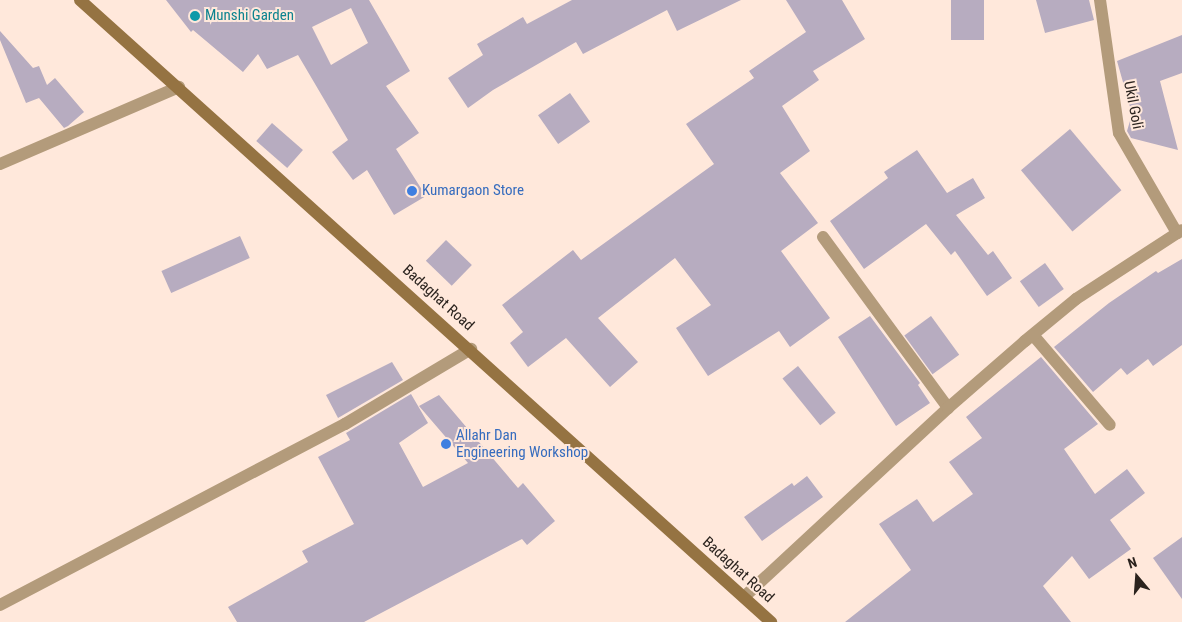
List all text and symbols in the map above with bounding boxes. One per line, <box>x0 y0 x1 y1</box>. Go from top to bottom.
place label: Munshi Garden <box>205 7 294 25</box>
marker: Munshi Garden <box>189 10 201 22</box>
street label: Ukil Goli <box>1120 79 1146 131</box>
place label: Kumargaon Store <box>422 182 524 200</box>
marker: Kumargaon Store <box>406 185 418 197</box>
street label: Badaghat Road <box>399 261 477 335</box>
place label: Allahr Dan Engineering Workshop <box>456 426 588 461</box>
marker: Allahr Dan Engineering Workshop <box>440 438 452 450</box>
street label: Badaghat Road <box>699 533 777 607</box>
north arrow <box>1112 552 1162 602</box>
text: N <box>1126 554 1139 572</box>

